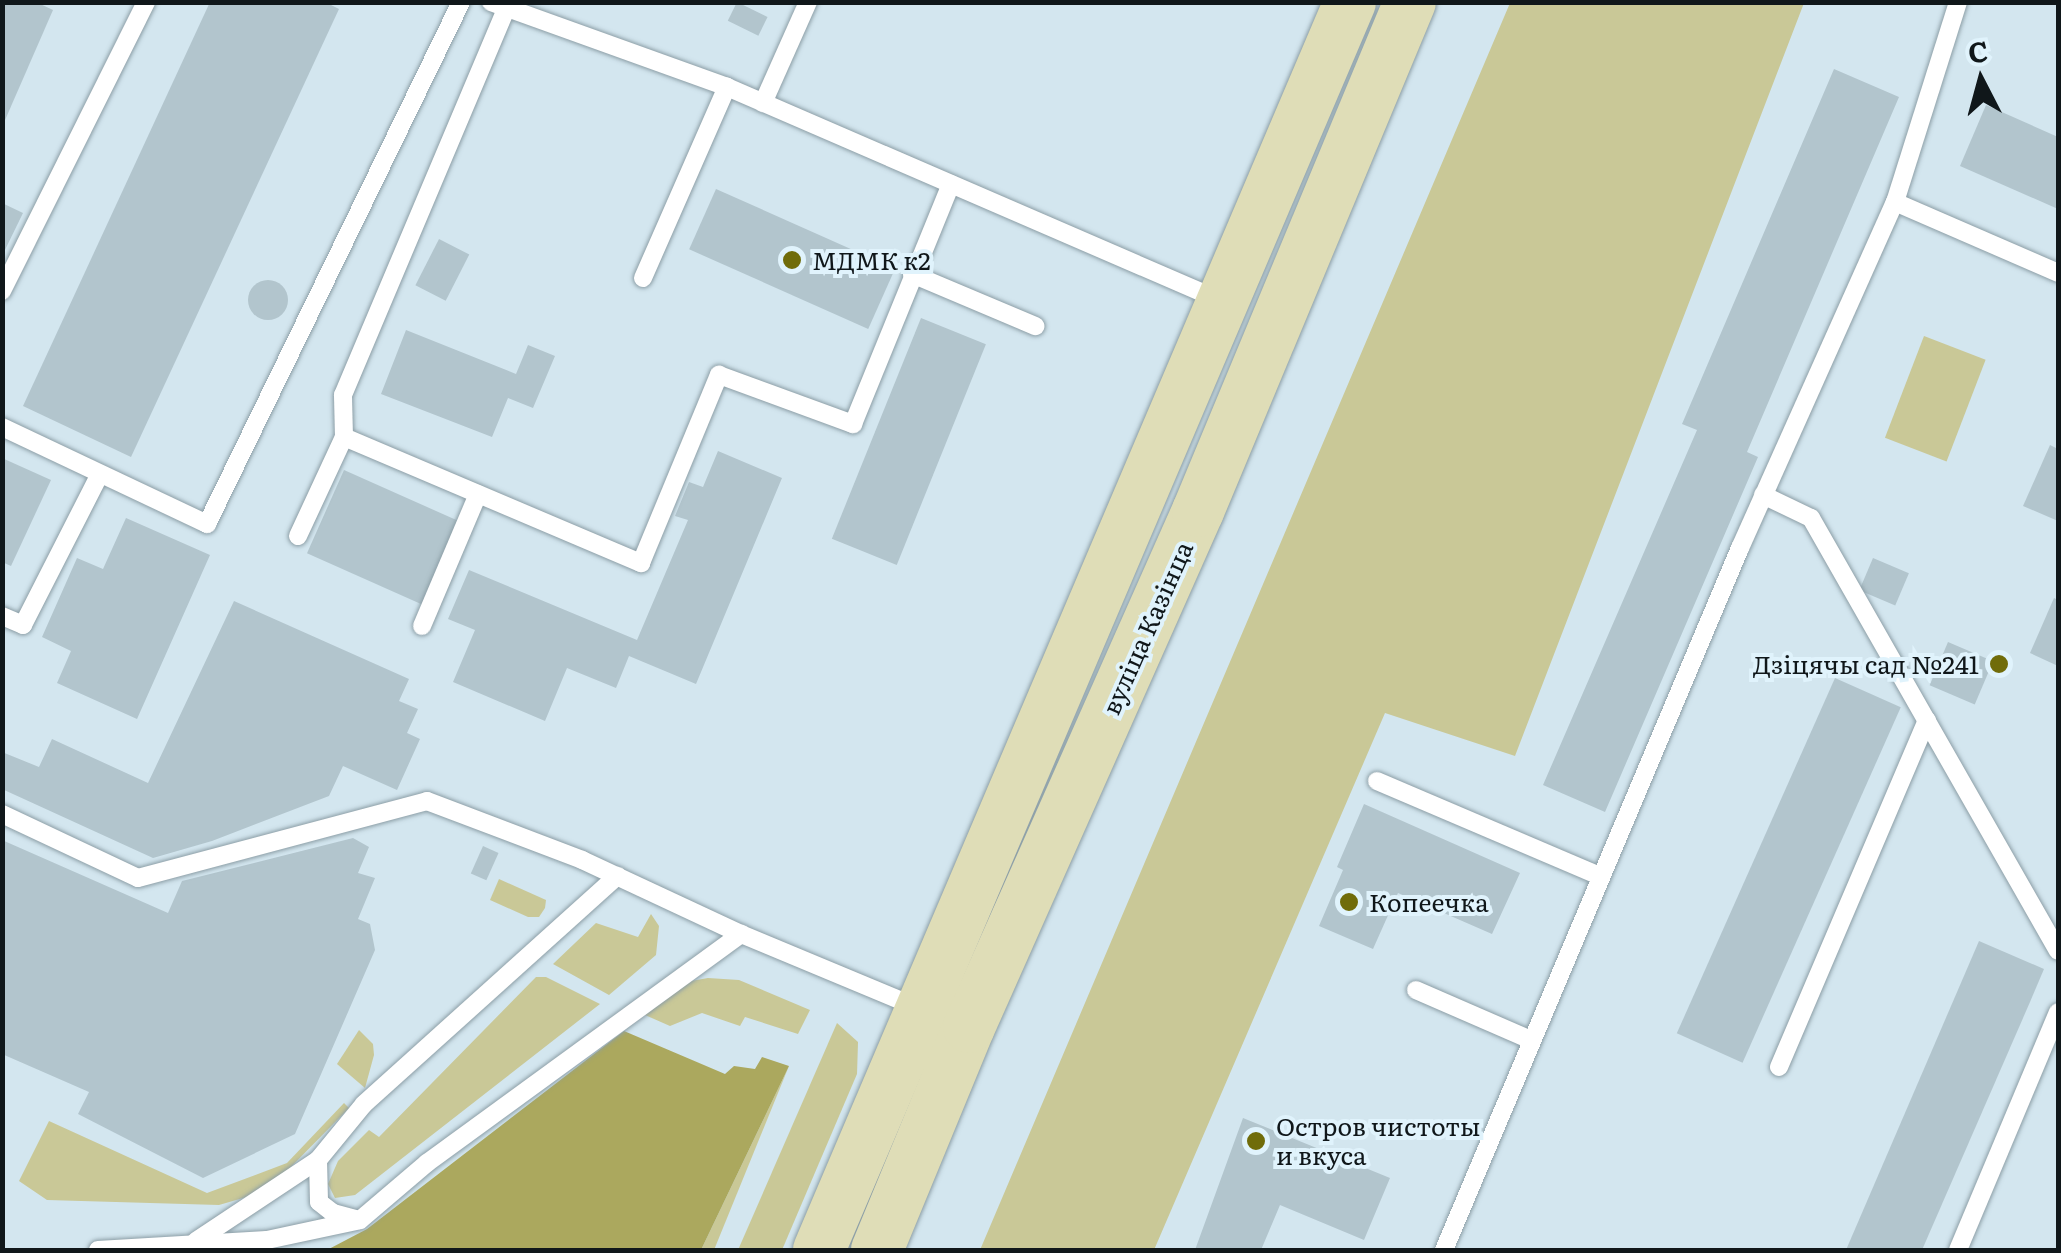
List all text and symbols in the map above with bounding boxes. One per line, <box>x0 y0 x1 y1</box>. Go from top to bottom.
text: С <box>1966 28 1990 72</box>
north arrow <box>1931 30 2031 130</box>
place label: МДМК к2 <box>812 245 931 275</box>
marker: МДМК к2 <box>781 249 803 271</box>
street label: вуліца Казінца <box>1095 537 1199 719</box>
place label: Дзіцячы сад №241 <box>1753 649 1979 679</box>
marker: Дзіцячы сад №241 <box>1988 653 2010 675</box>
place label: Копеечка <box>1369 887 1489 917</box>
marker: Копеечка <box>1338 891 1360 913</box>
place label: Остров чистоты и вкуса <box>1276 1112 1481 1171</box>
marker: Остров чистоты и вкуса <box>1245 1130 1267 1152</box>

